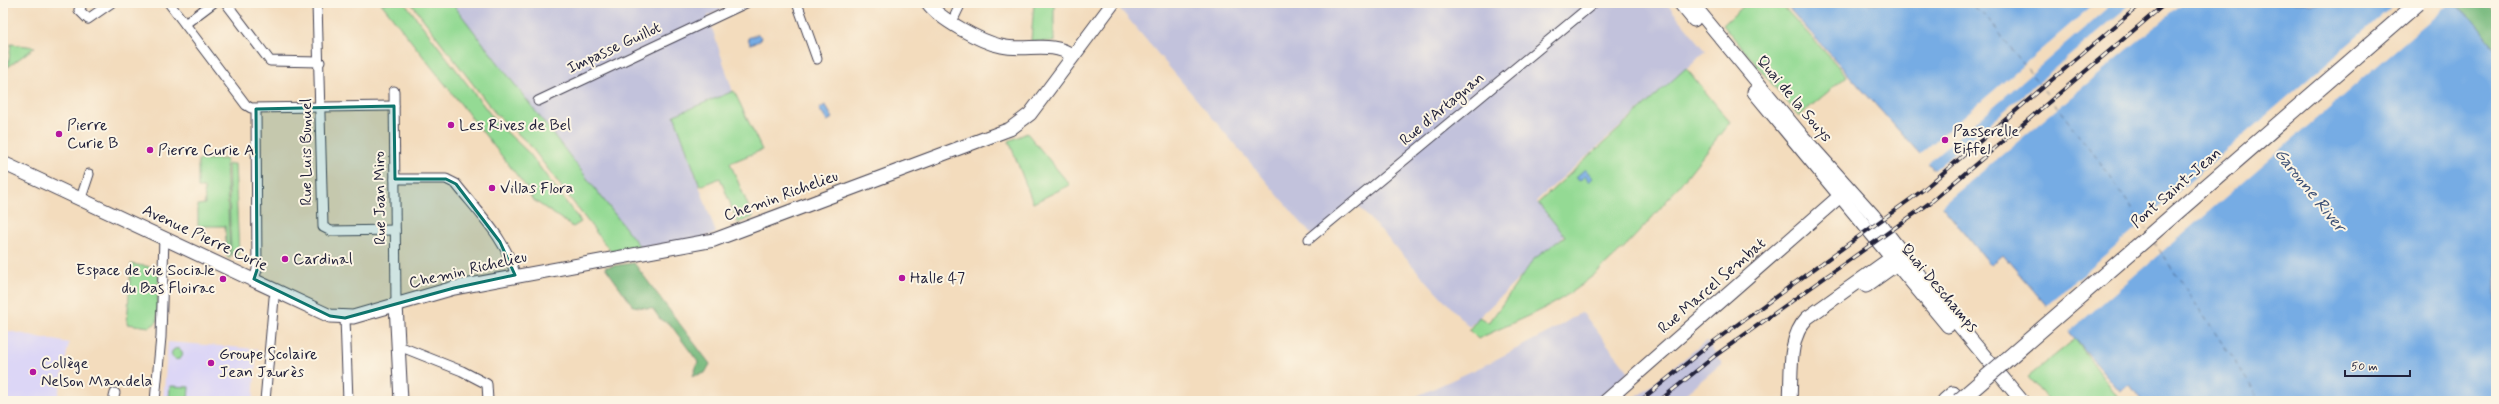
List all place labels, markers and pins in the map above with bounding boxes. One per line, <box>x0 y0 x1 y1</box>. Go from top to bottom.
place label: Pierre Curie B <box>67 115 118 154</box>
place label: Les Rives de Bel <box>459 115 571 136</box>
marker: Les Rives de Bel <box>446 120 456 130</box>
place label: Passerelle Eiffel <box>1953 121 2019 160</box>
marker: Pierre Curie B <box>54 129 64 139</box>
marker: Passerelle Eiffel <box>1940 135 1950 145</box>
place label: Pierre Curie A <box>158 140 255 161</box>
marker: Pierre Curie A <box>145 145 155 155</box>
place label: Villas Flora <box>500 178 574 199</box>
marker: Villas Flora <box>487 183 497 193</box>
place label: Cardinal <box>293 249 353 270</box>
marker: Cardinal <box>280 254 290 264</box>
place label: Espace de vie Sociale du Bas Floirac <box>76 260 215 299</box>
place label: Halle 47 <box>910 268 965 289</box>
marker: Halle 47 <box>897 273 907 283</box>
marker: Espace de vie Sociale du Bas Floirac <box>218 274 228 284</box>
place label: Groupe Scolaire Jean Jaurès <box>219 344 318 383</box>
place label: Collège Nelson Mandela <box>41 353 153 392</box>
marker: Groupe Scolaire Jean Jaurès <box>206 358 216 368</box>
marker: Collège Nelson Mandela <box>28 367 38 377</box>

